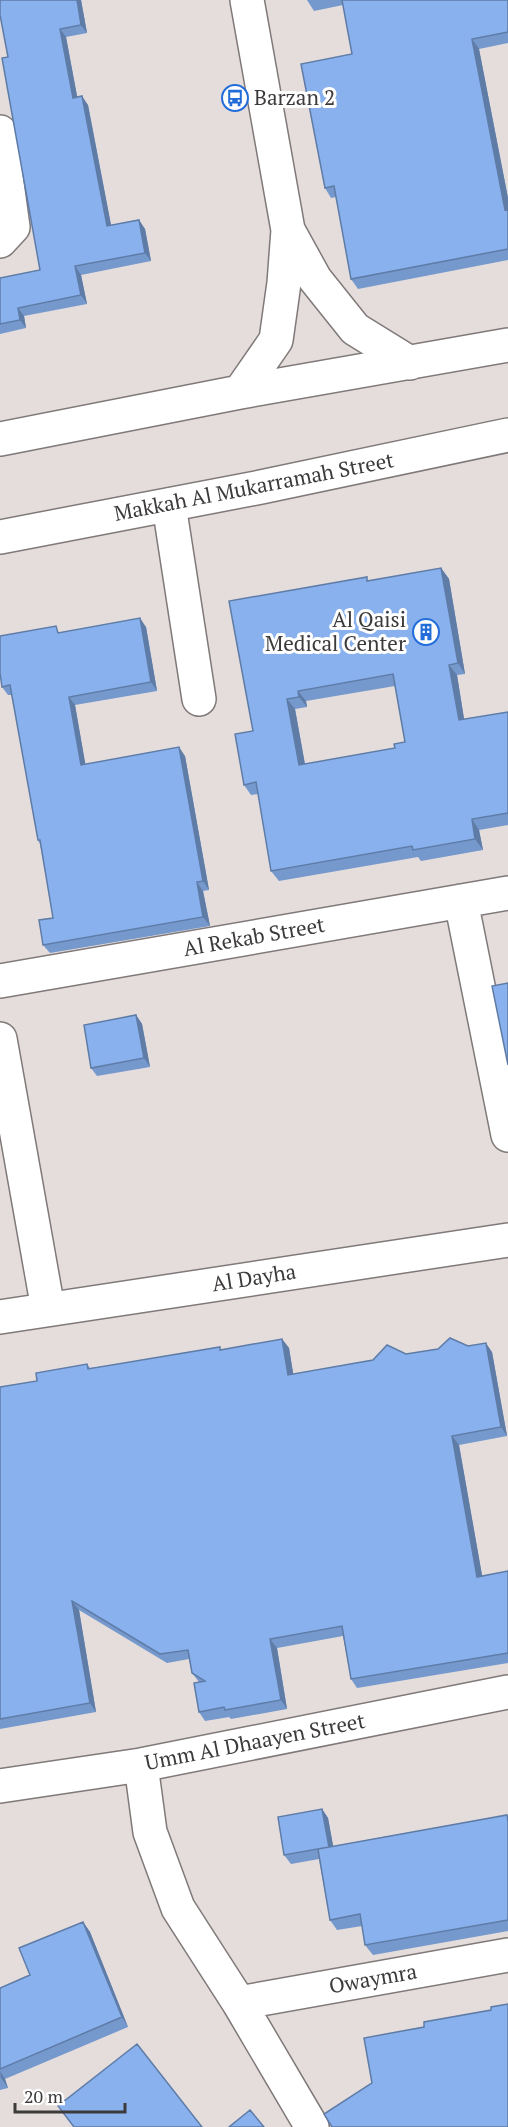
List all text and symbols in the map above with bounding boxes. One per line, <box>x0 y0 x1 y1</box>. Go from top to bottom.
bus stop icon: Barzan 2 <box>220 83 250 113</box>
place label: Barzan 2 <box>254 83 335 111</box>
street label: Makkah Al Mukarramah Street <box>111 445 396 527</box>
place label: Al Qaisi Medical Center <box>265 605 406 657</box>
building icon: Al Qaisi Medical Center <box>411 617 441 647</box>
street label: Al Rekab Street <box>181 910 327 962</box>
street label: Al Dayha <box>210 1256 298 1297</box>
street label: Umm Al Dhaayen Street <box>142 1706 367 1776</box>
street label: Owaymra <box>327 1956 419 2000</box>
scale bar <box>15 2076 124 2114</box>
text: 20 m <box>24 2084 64 2108</box>

